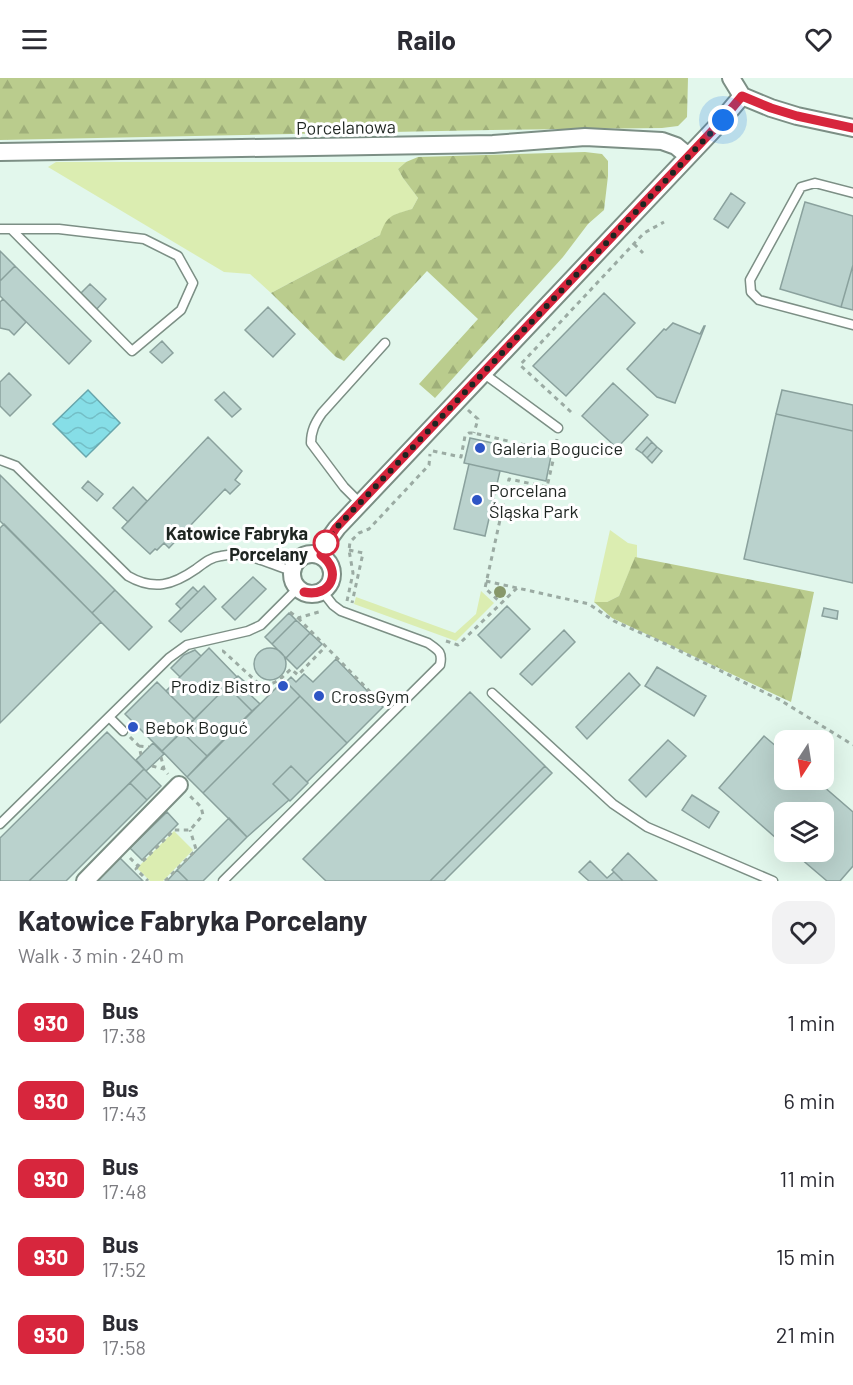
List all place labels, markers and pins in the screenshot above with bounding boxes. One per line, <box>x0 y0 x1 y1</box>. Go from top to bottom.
place label: Galeria Bogucice <box>492 437 623 459</box>
marker: Galeria Bogucice <box>473 441 487 455</box>
place label: Porcelana Śląska Park <box>489 479 579 522</box>
marker: Porcelana Śląska Park <box>470 493 484 507</box>
place label: Katowice Fabryka Porcelany <box>166 522 308 565</box>
marker: Katowice Fabryka Porcelany <box>313 530 339 556</box>
place label: Prodiz Bistro <box>171 675 271 697</box>
marker: Prodiz Bistro <box>276 679 290 693</box>
place label: CrossGym <box>331 685 409 707</box>
marker: CrossGym <box>312 689 326 703</box>
place label: Bebok Boguć <box>145 716 248 738</box>
marker: Bebok Boguć <box>126 720 140 734</box>

